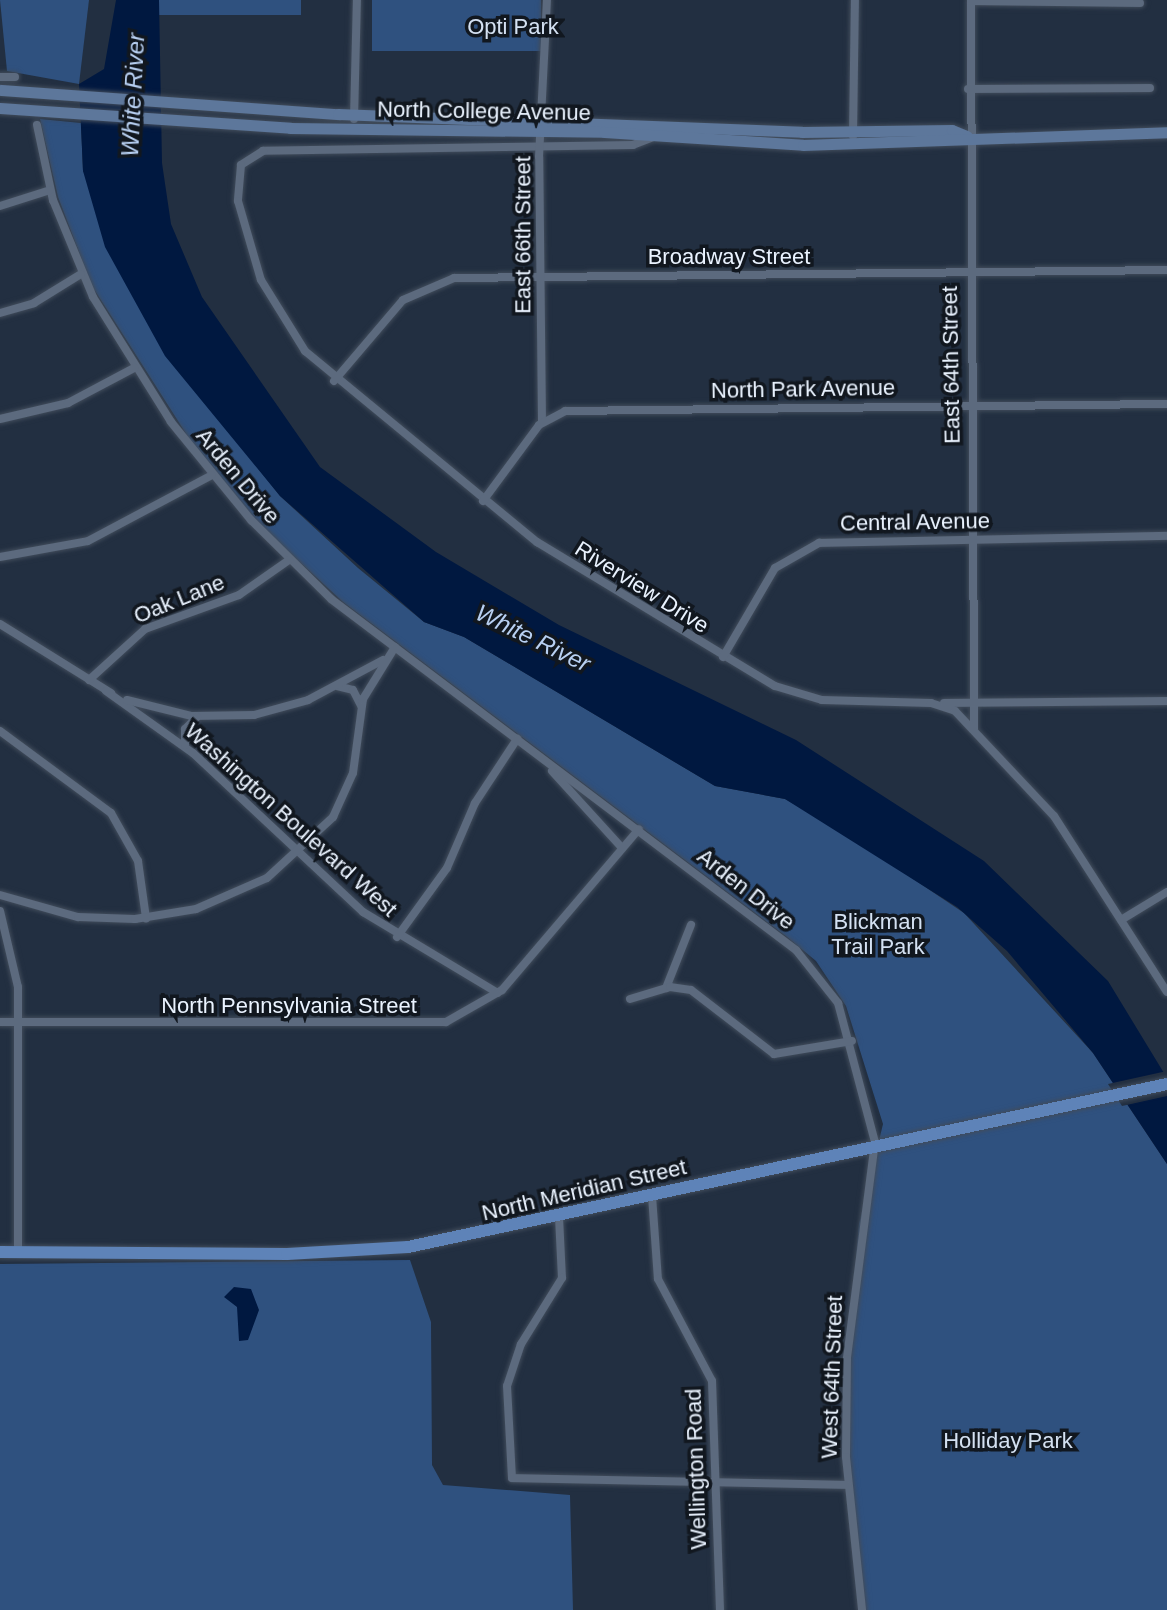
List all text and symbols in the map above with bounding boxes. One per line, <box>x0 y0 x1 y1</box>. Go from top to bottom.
park label: Opti Park <box>467 14 559 40</box>
water label: White River <box>115 32 151 158</box>
street label: North College Avenue <box>376 96 592 126</box>
street label: East 66th Street <box>510 156 536 314</box>
street label: Broadway Street <box>648 244 810 270</box>
street label: East 64th Street <box>936 286 966 444</box>
street label: North Park Avenue <box>710 374 896 404</box>
street label: Arden Drive <box>191 423 285 529</box>
street label: Central Avenue <box>839 507 991 537</box>
street label: Riverview Drive <box>570 535 714 639</box>
street label: Oak Lane <box>130 569 228 629</box>
water label: White River <box>471 598 595 678</box>
street label: Washington Boulevard West <box>179 718 403 922</box>
street label: Arden Drive <box>692 843 800 935</box>
park label: Blickman Trail Park <box>831 908 925 960</box>
street label: North Pennsylvania Street <box>161 993 417 1019</box>
street label: North Meridian Street <box>479 1154 689 1226</box>
street label: West 64th Street <box>816 1295 848 1459</box>
street label: Wellington Road <box>680 1388 712 1550</box>
park label: Holliday Park <box>943 1428 1073 1454</box>

